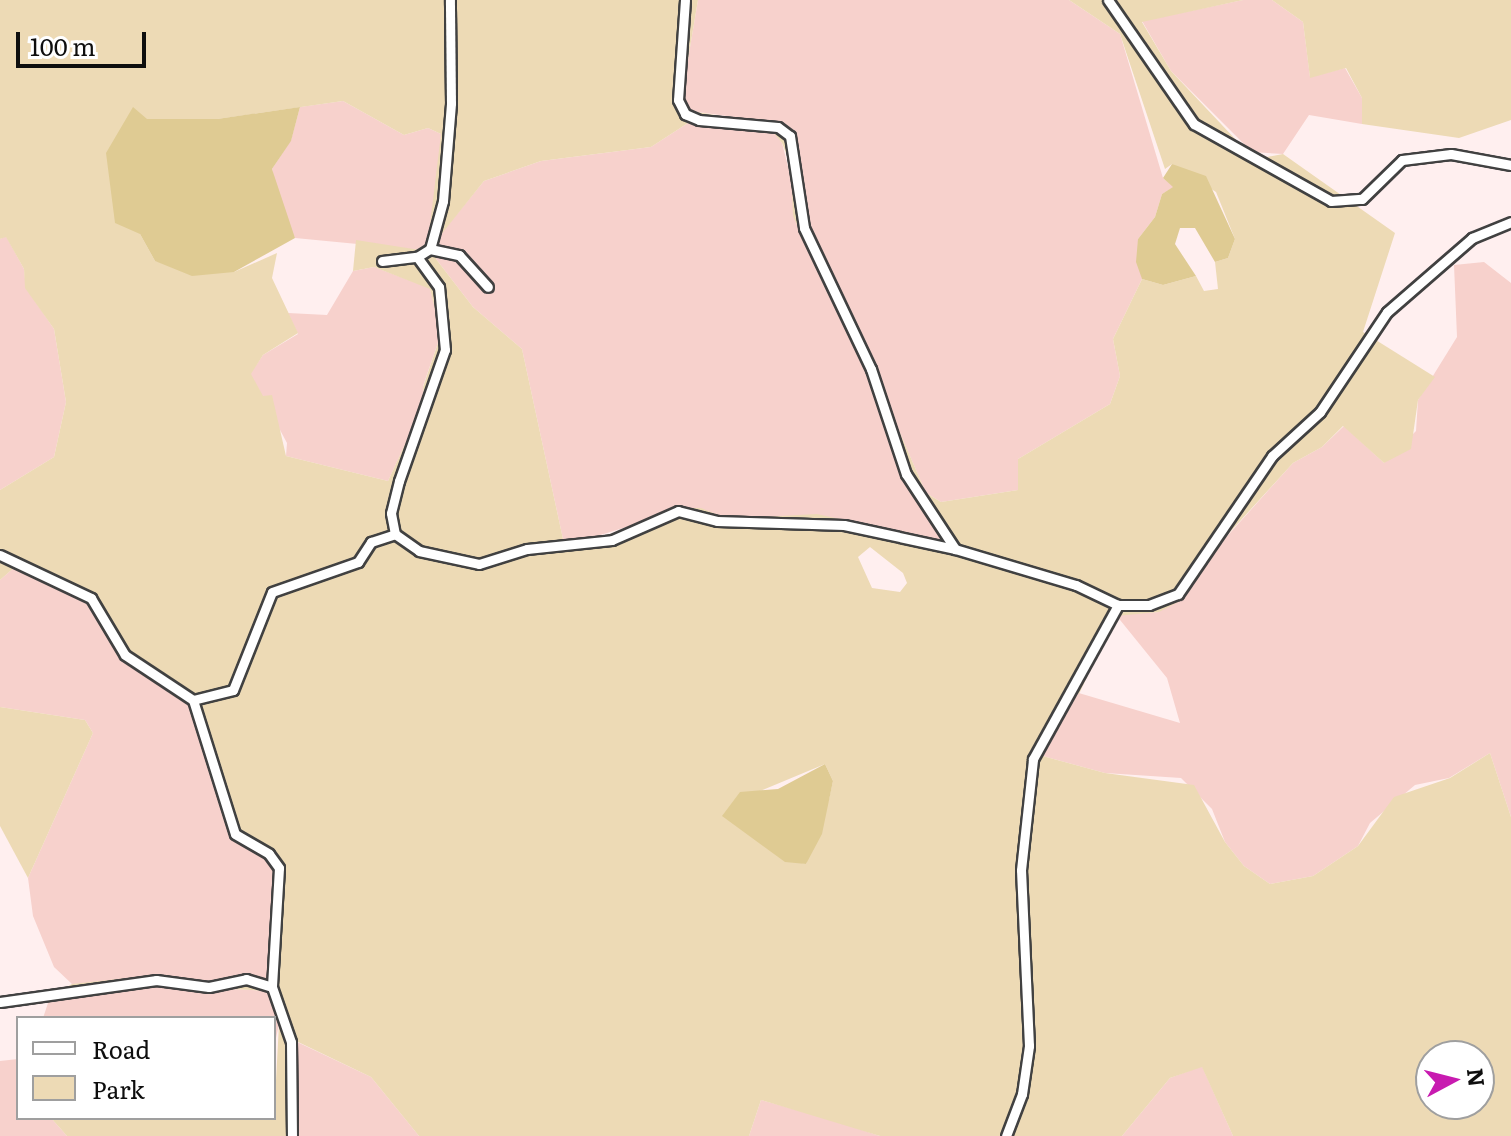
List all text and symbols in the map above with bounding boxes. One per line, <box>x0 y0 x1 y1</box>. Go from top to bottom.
scale bar <box>20 16 150 66</box>
text: 100 m <box>30 28 96 63</box>
legend <box>16 1016 276 1120</box>
text: Road <box>92 1031 150 1066</box>
north arrow <box>1415 1040 1495 1120</box>
text: N <box>1460 1066 1495 1088</box>
text: Park <box>92 1071 145 1106</box>

